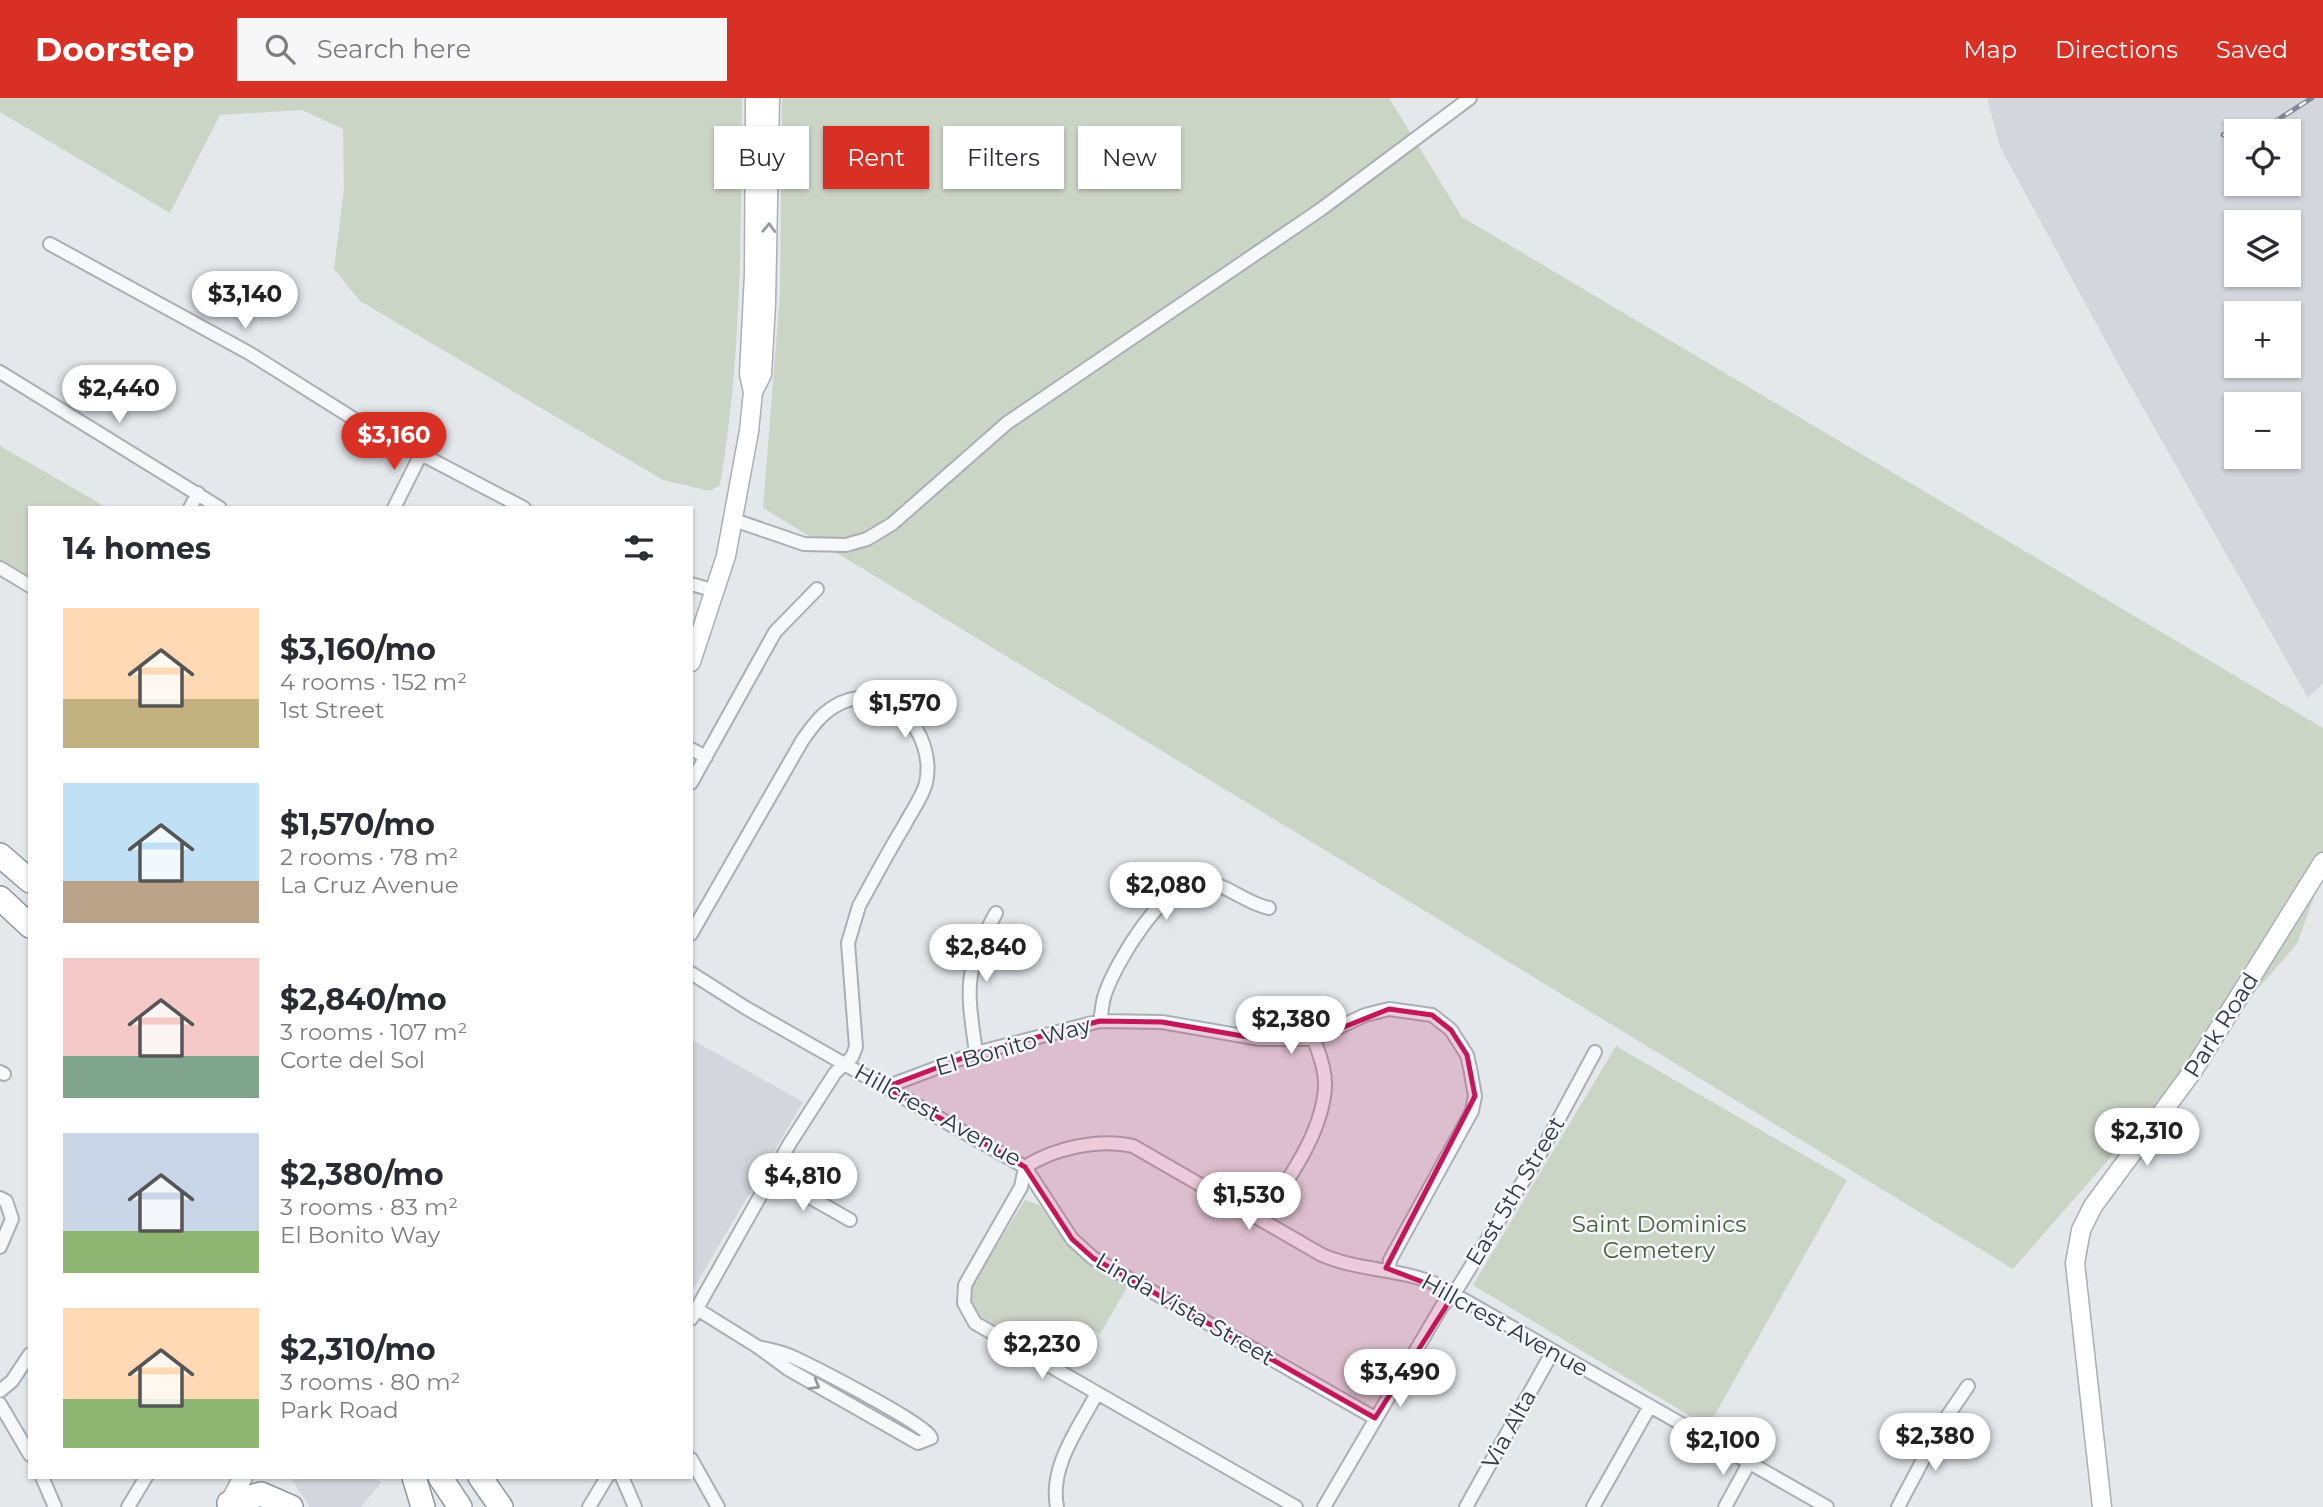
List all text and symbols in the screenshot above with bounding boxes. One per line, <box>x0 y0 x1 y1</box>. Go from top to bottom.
search box <box>237 18 727 81</box>
text: Doorstep <box>35 29 195 69</box>
icon: search <box>261 30 299 68</box>
text: Search here <box>317 33 471 65</box>
text: Map <box>1964 35 2017 64</box>
text: Directions <box>2055 35 2178 64</box>
text: Saved <box>2216 35 2288 64</box>
map controls <box>2224 119 2301 469</box>
button: locate <box>2224 119 2301 196</box>
chip: Buy <box>714 126 809 189</box>
chip: Rent <box>823 126 929 189</box>
chip: Filters <box>943 126 1064 189</box>
chip: New <box>1078 126 1181 189</box>
button: layers <box>2224 210 2301 287</box>
one-way arrow <box>761 222 777 233</box>
pin: $3,140 <box>188 272 302 331</box>
text: $3,140 <box>208 280 282 308</box>
button: + <box>2224 301 2301 378</box>
pin: $2,440 <box>62 366 176 425</box>
text: $2,440 <box>78 374 160 402</box>
button: − <box>2224 392 2301 469</box>
pin: $3,160 <box>337 412 451 472</box>
text: $3,160 <box>357 421 431 449</box>
icon: filters <box>620 529 658 567</box>
text: 14 homes <box>63 530 211 567</box>
text: $3,160/mo <box>280 631 436 668</box>
icon: home <box>119 636 203 720</box>
text: 4 rooms · 152 m² <box>280 668 467 696</box>
pin: $1,570 <box>848 680 962 740</box>
text: $1,570 <box>869 689 941 717</box>
text: 1st Street <box>280 696 384 724</box>
text: $1,570/mo <box>280 806 435 843</box>
icon: home <box>119 811 203 895</box>
text: 2 rooms · 78 m² <box>280 843 458 871</box>
pin: $2,080 <box>1109 862 1223 922</box>
text: La Cruz Avenue <box>280 871 459 899</box>
text: $2,080 <box>1126 871 1206 899</box>
pin: $2,840 <box>929 924 1043 984</box>
text: $2,840 <box>945 933 1027 961</box>
street label: Park Road <box>2178 967 2264 1083</box>
text: $2,840/mo <box>280 981 447 1018</box>
icon: home <box>119 986 203 1070</box>
pin: $2,380 <box>1234 996 1348 1056</box>
text: $2,380 <box>1251 1005 1331 1033</box>
street label: El Bonito Way <box>932 1010 1094 1082</box>
text: 3 rooms · 107 m² <box>280 1018 467 1046</box>
text: Corte del Sol <box>280 1046 425 1074</box>
street label: Hillcrest Avenue <box>850 1058 1026 1172</box>
pin: $2,310 <box>2090 1108 2204 1168</box>
street label: East 5th Street <box>1460 1111 1570 1271</box>
text: $2,310 <box>2111 1117 2183 1145</box>
pin: $4,810 <box>746 1154 860 1213</box>
text: $2,380/mo <box>280 1156 444 1193</box>
icon: home <box>119 1161 203 1245</box>
text: $4,810 <box>764 1162 842 1190</box>
pin: $1,530 <box>1192 1172 1306 1232</box>
text: $1,530 <box>1213 1181 1285 1209</box>
text: 3 rooms · 83 m² <box>280 1193 458 1221</box>
park label: Saint Dominics Cemetery <box>1572 1210 1746 1264</box>
text: El Bonito Way <box>280 1221 440 1249</box>
street label: Linda Vista Street <box>1091 1246 1279 1372</box>
street label: Hillcrest Avenue <box>1417 1268 1593 1382</box>
pin: $2,230 <box>985 1322 1099 1381</box>
text: $2,230 <box>1003 1330 1081 1358</box>
text: $2,310/mo <box>280 1331 436 1368</box>
icon: home <box>119 1336 203 1420</box>
pin: $3,490 <box>1343 1350 1457 1409</box>
text: $3,490 <box>1360 1358 1440 1386</box>
text: 3 rooms · 80 m² <box>280 1368 460 1396</box>
one-way arrow <box>808 1377 820 1390</box>
street label: Via Alta <box>1476 1384 1542 1474</box>
text: Park Road <box>280 1396 399 1424</box>
pin: $2,380 <box>1878 1414 1992 1473</box>
pin: $2,100 <box>1666 1418 1780 1477</box>
text: $2,380 <box>1895 1422 1975 1450</box>
text: $2,100 <box>1686 1426 1760 1454</box>

